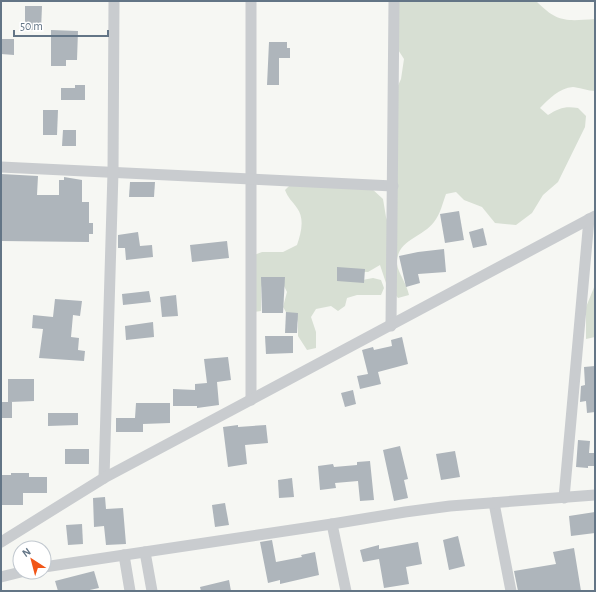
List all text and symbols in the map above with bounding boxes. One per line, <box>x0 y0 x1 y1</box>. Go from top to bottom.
scale bar <box>14 12 108 38</box>
text: 50 m <box>20 20 43 32</box>
north arrow <box>12 540 52 580</box>
text: N <box>20 546 33 559</box>

